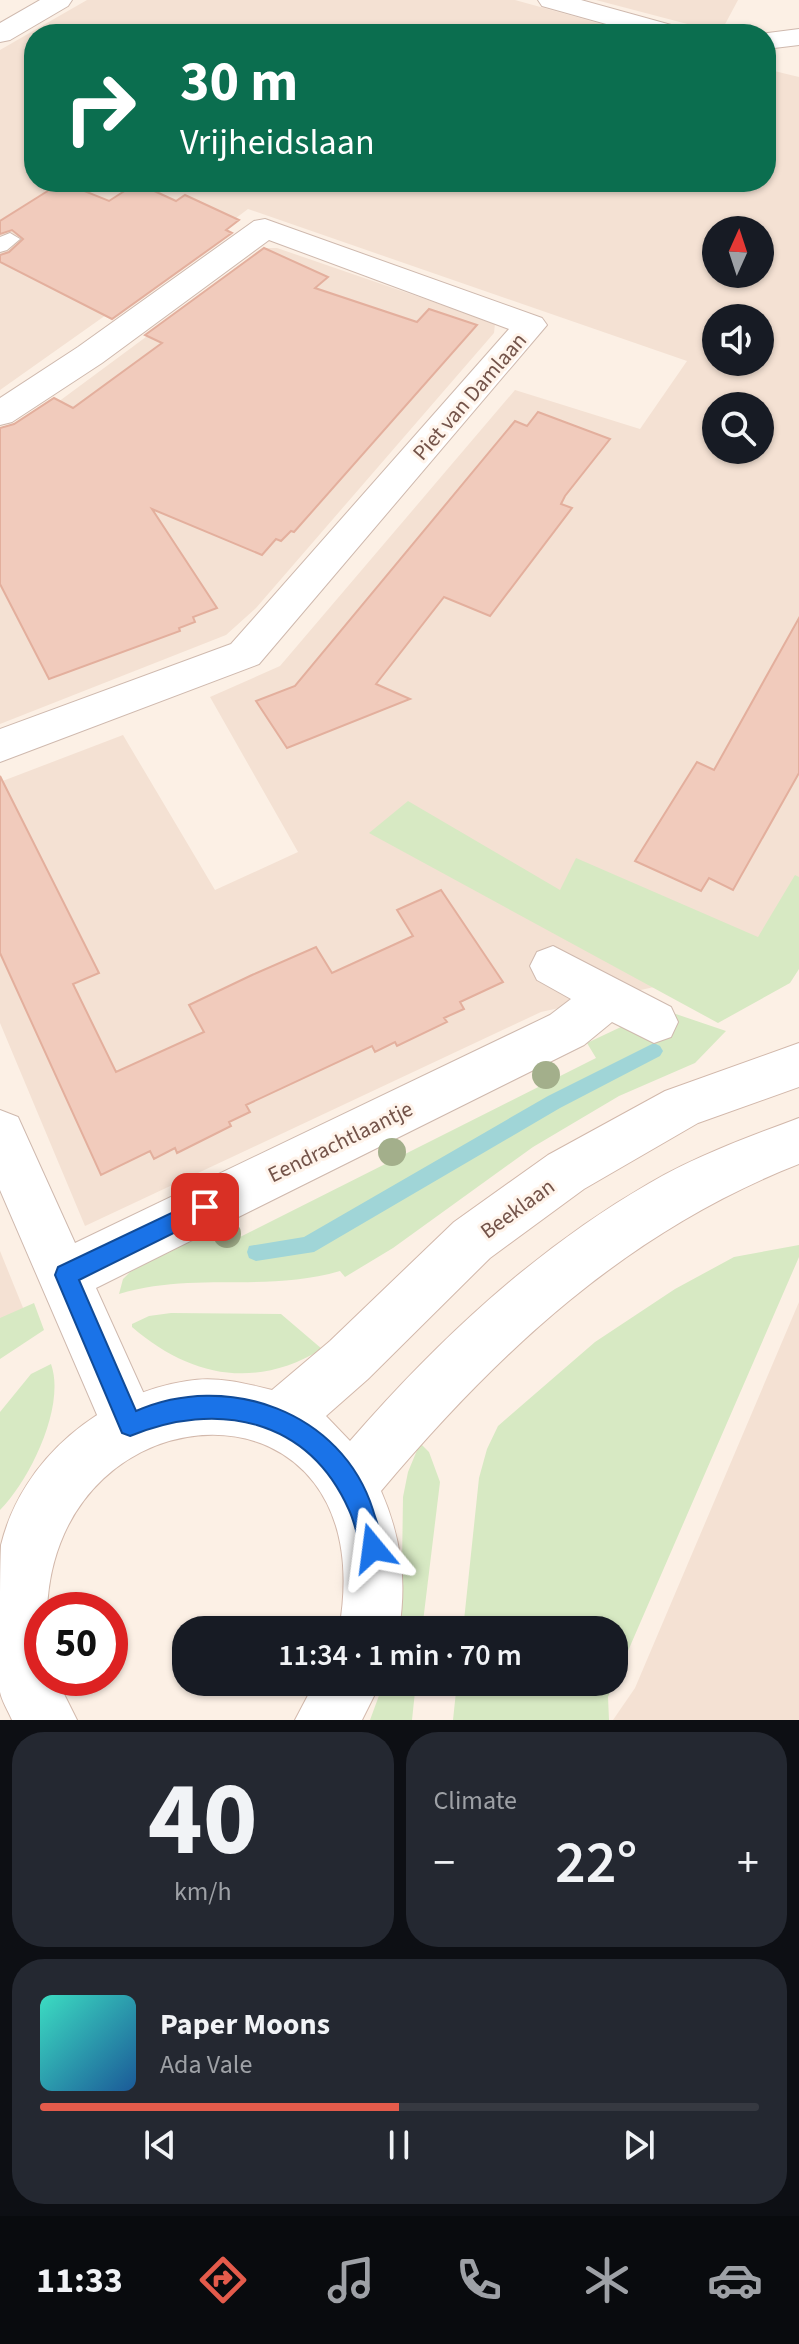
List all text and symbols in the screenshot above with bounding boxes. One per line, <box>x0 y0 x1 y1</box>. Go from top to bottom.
text: 30 m <box>180 43 298 122</box>
icon: right <box>48 56 152 160</box>
text: Vrijheidslaan <box>180 117 375 168</box>
north arrow <box>702 216 774 288</box>
map controls <box>702 216 774 464</box>
button: sound <box>702 304 774 376</box>
street label: Piet van Damlaan <box>405 326 534 468</box>
button: search <box>702 392 774 464</box>
street label: Eendrachtlaantje <box>263 1093 418 1191</box>
street label: Beeklaan <box>474 1171 562 1247</box>
pin <box>171 1173 239 1241</box>
icon: arrive <box>183 1185 227 1229</box>
position arrow <box>331 1506 415 1590</box>
speed limit sign: 50 <box>24 1592 128 1696</box>
text: 11:34 · 1 min · 70 m <box>278 1634 522 1677</box>
text: 40 <box>148 1747 258 1895</box>
text: Climate <box>434 1782 517 1819</box>
text: 22° <box>555 1821 637 1906</box>
text: − <box>434 1832 455 1895</box>
text: + <box>737 1832 759 1895</box>
text: km/h <box>174 1873 232 1910</box>
text: Paper Moons <box>160 2003 330 2046</box>
text: Ada Vale <box>160 2046 252 2083</box>
icon: previous <box>138 2123 182 2167</box>
icon: pause <box>377 2123 421 2167</box>
icon: next <box>617 2123 661 2167</box>
icon: directions <box>195 2252 251 2308</box>
icon: music <box>323 2252 379 2308</box>
icon: phone <box>451 2252 507 2308</box>
icon: climate <box>579 2252 635 2308</box>
icon: car <box>707 2252 763 2308</box>
text: 11:33 <box>36 2255 123 2306</box>

